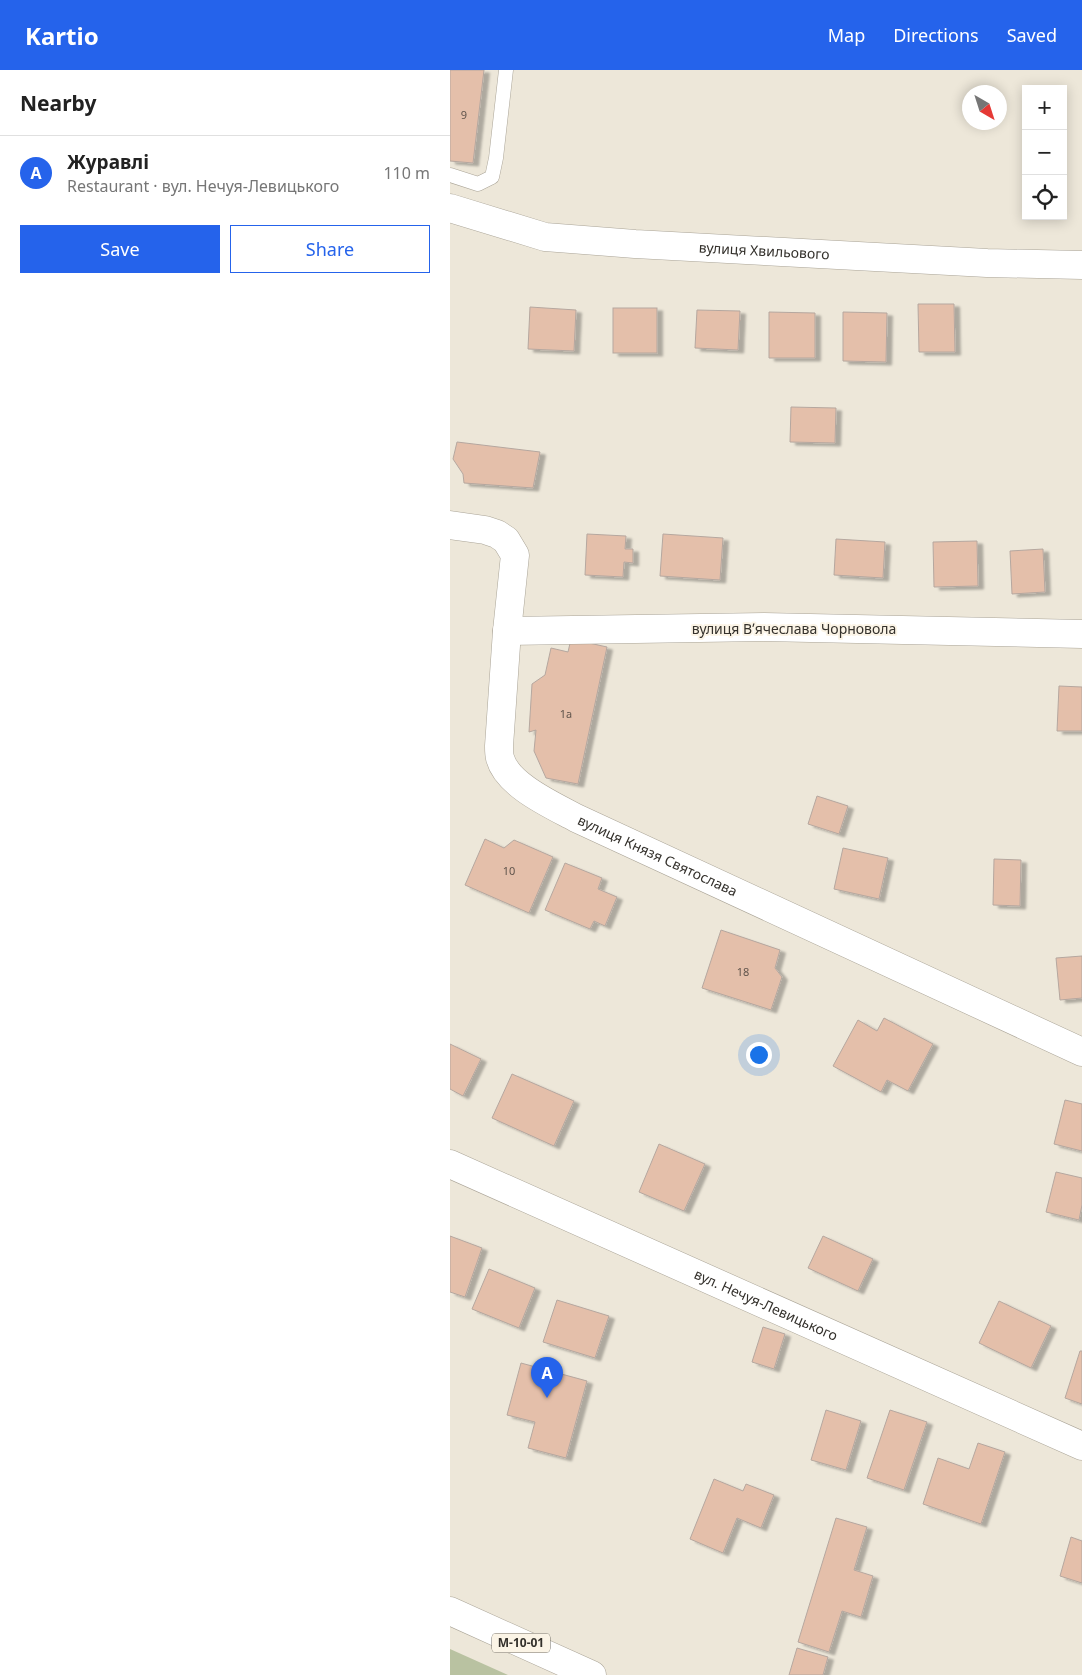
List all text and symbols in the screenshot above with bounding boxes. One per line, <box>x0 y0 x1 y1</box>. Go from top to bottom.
text: Kartio <box>25 19 99 52</box>
text: Map <box>828 23 865 47</box>
text: Directions <box>893 23 979 47</box>
text: Saved <box>1007 23 1057 47</box>
north arrow <box>962 85 1007 130</box>
map controls <box>1022 85 1067 220</box>
button: + <box>1022 85 1067 130</box>
text: Nearby <box>20 89 96 117</box>
house number: 9 <box>461 107 467 122</box>
button: − <box>1022 130 1067 175</box>
text: Журавлі <box>67 149 149 175</box>
text: A <box>30 162 42 184</box>
text: 110 m <box>383 162 430 184</box>
text: Restaurant · вул. Нечуя-Левицького <box>67 175 339 197</box>
button: locate <box>1022 175 1067 220</box>
button: Save <box>20 225 220 273</box>
button: Share <box>230 225 430 273</box>
street label: вулиця Хвильового <box>698 237 830 263</box>
street label: вулиця Вʼячеслава Чорновола <box>692 619 896 638</box>
house number: 1а <box>560 706 572 721</box>
street label: вулиця Князя Святослава <box>575 810 741 900</box>
house number: 10 <box>503 863 515 878</box>
house number: 18 <box>737 964 749 979</box>
your location <box>746 1042 772 1068</box>
street label: вул. Нечуя-Левицького <box>691 1264 841 1345</box>
pin: A <box>531 1357 563 1398</box>
road number: М-10-01 <box>492 1634 550 1652</box>

